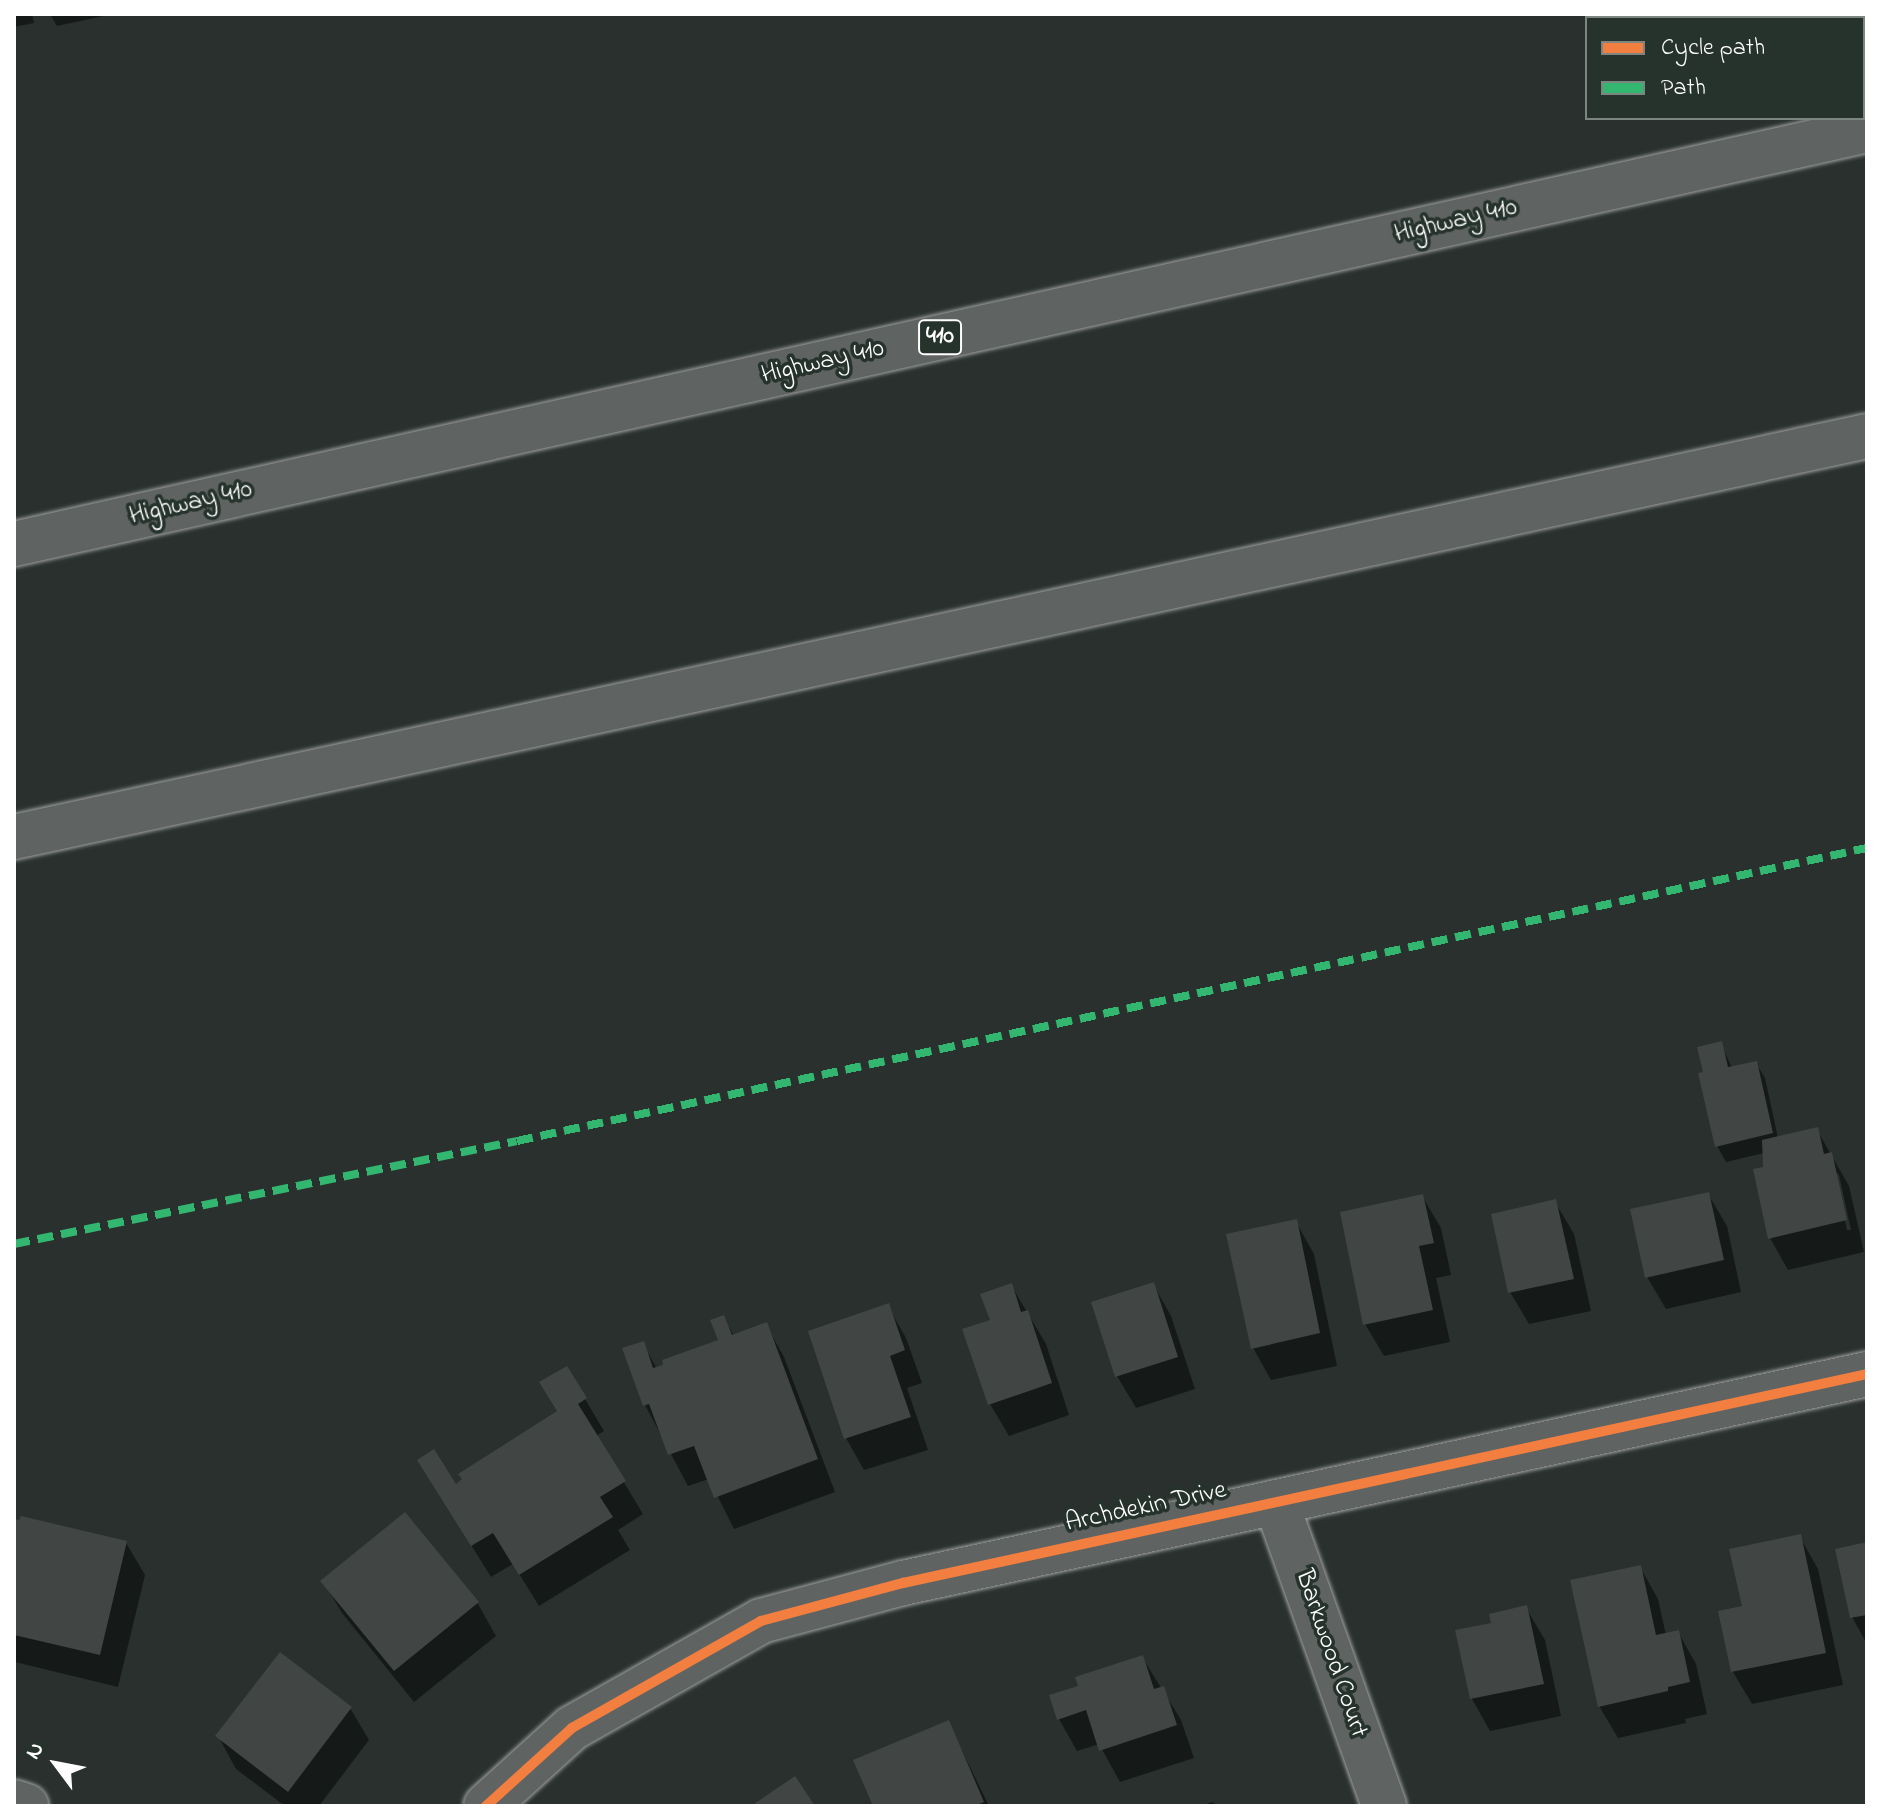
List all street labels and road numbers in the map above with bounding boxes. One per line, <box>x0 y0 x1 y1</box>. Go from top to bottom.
street label: Highway 410 <box>1392 193 1520 251</box>
road number: 410 <box>918 317 962 357</box>
street label: Highway 410 <box>759 334 887 392</box>
street label: Highway 410 <box>127 475 255 533</box>
street label: Archdekin Drive <box>1063 1476 1229 1540</box>
street label: Barkwood Court <box>1287 1566 1373 1742</box>

